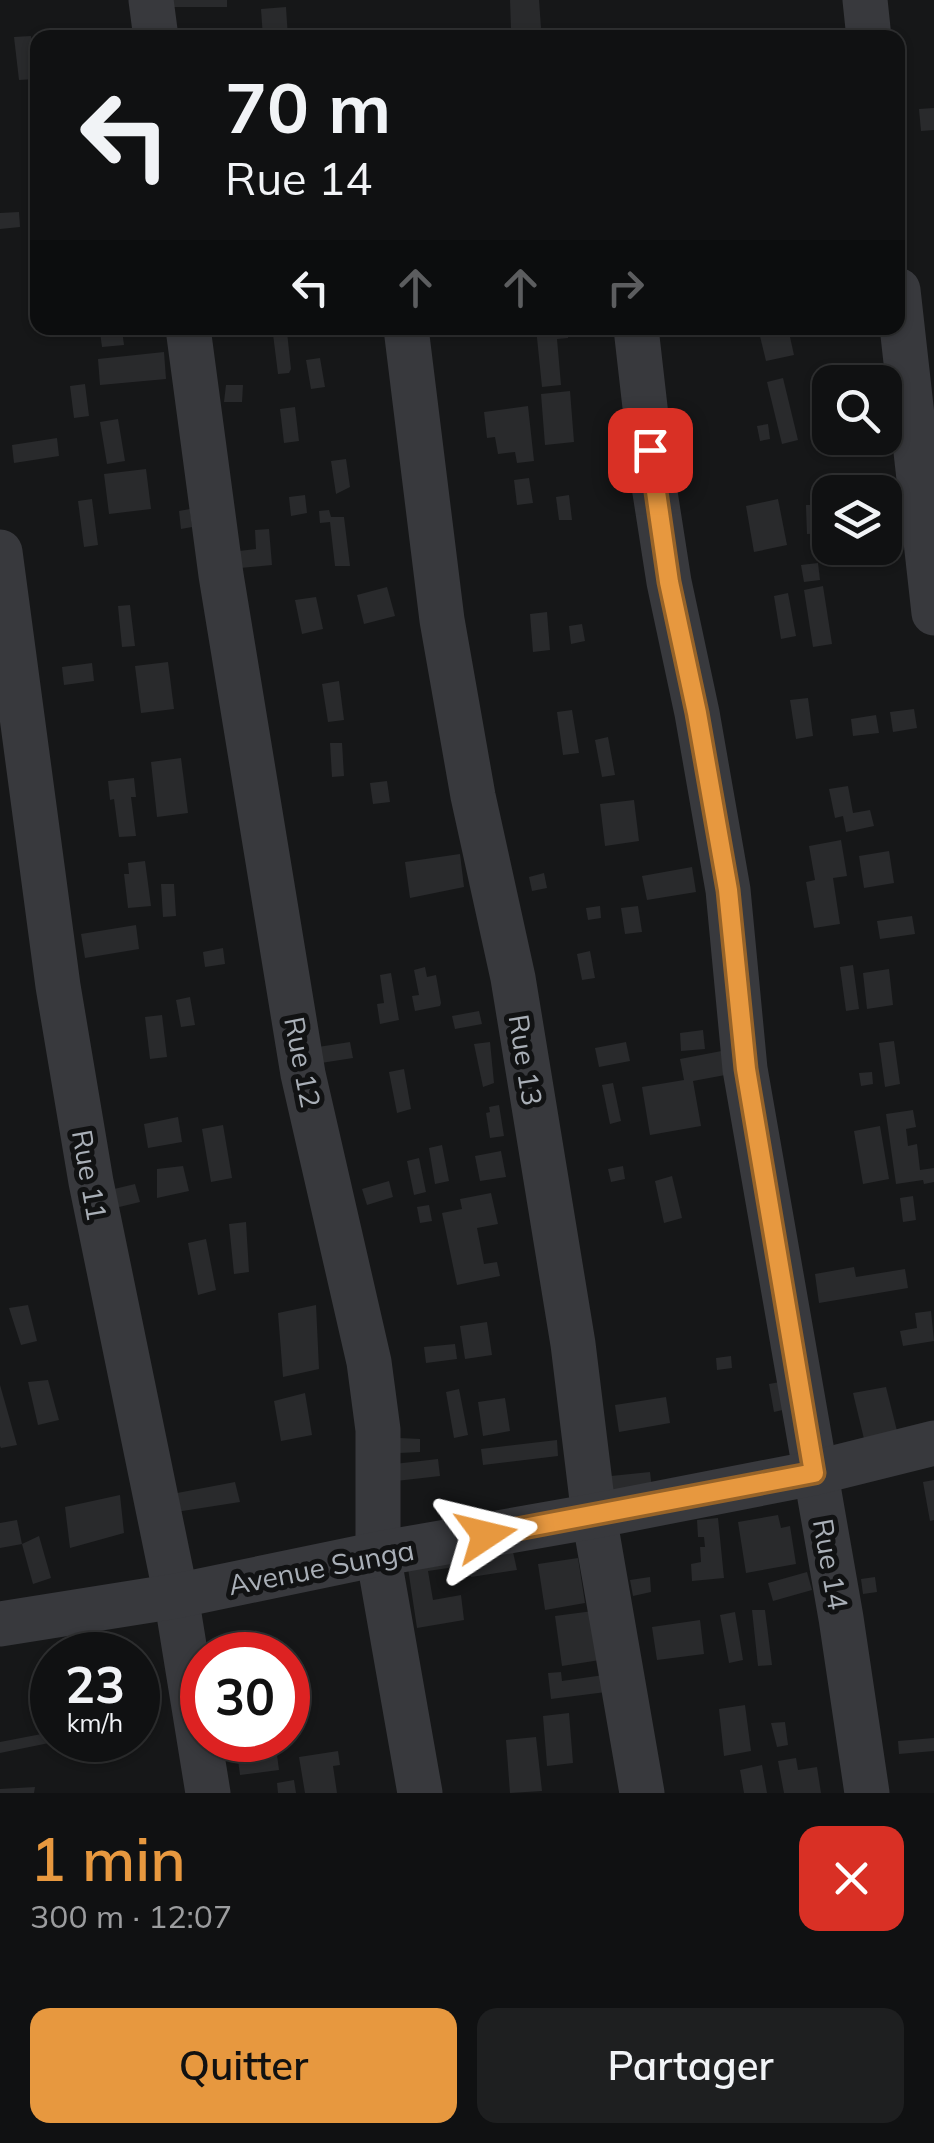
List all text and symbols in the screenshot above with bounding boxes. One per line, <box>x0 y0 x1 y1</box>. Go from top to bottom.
text: 70 m <box>225 63 391 151</box>
icon: left <box>60 70 190 200</box>
text: Rue 14 <box>225 150 372 206</box>
icon: left <box>283 260 338 315</box>
icon: ahead <box>388 260 443 315</box>
icon: ahead <box>493 260 548 315</box>
icon: right <box>598 260 653 315</box>
map controls <box>812 365 902 565</box>
button: search <box>812 365 902 455</box>
pin <box>608 408 693 493</box>
icon: arrive <box>623 423 678 478</box>
button: layers <box>812 475 902 565</box>
street label: Rue 13 <box>502 1012 550 1108</box>
street label: Rue 12 <box>277 1014 329 1110</box>
street label: Rue 11 <box>65 1127 115 1223</box>
position arrow <box>434 1483 538 1587</box>
street label: Rue 14 <box>806 1516 856 1612</box>
street label: Avenue Sunga <box>225 1532 417 1602</box>
speed limit sign: 30 <box>180 1632 310 1762</box>
text: 23 <box>65 1653 125 1716</box>
text: km/h <box>67 1707 123 1738</box>
text: 1 min <box>30 1821 186 1896</box>
button: close <box>799 1826 904 1931</box>
text: 300 m · 12:07 <box>30 1896 232 1936</box>
button: Quitter <box>30 2008 457 2123</box>
button: Partager <box>477 2008 904 2123</box>

